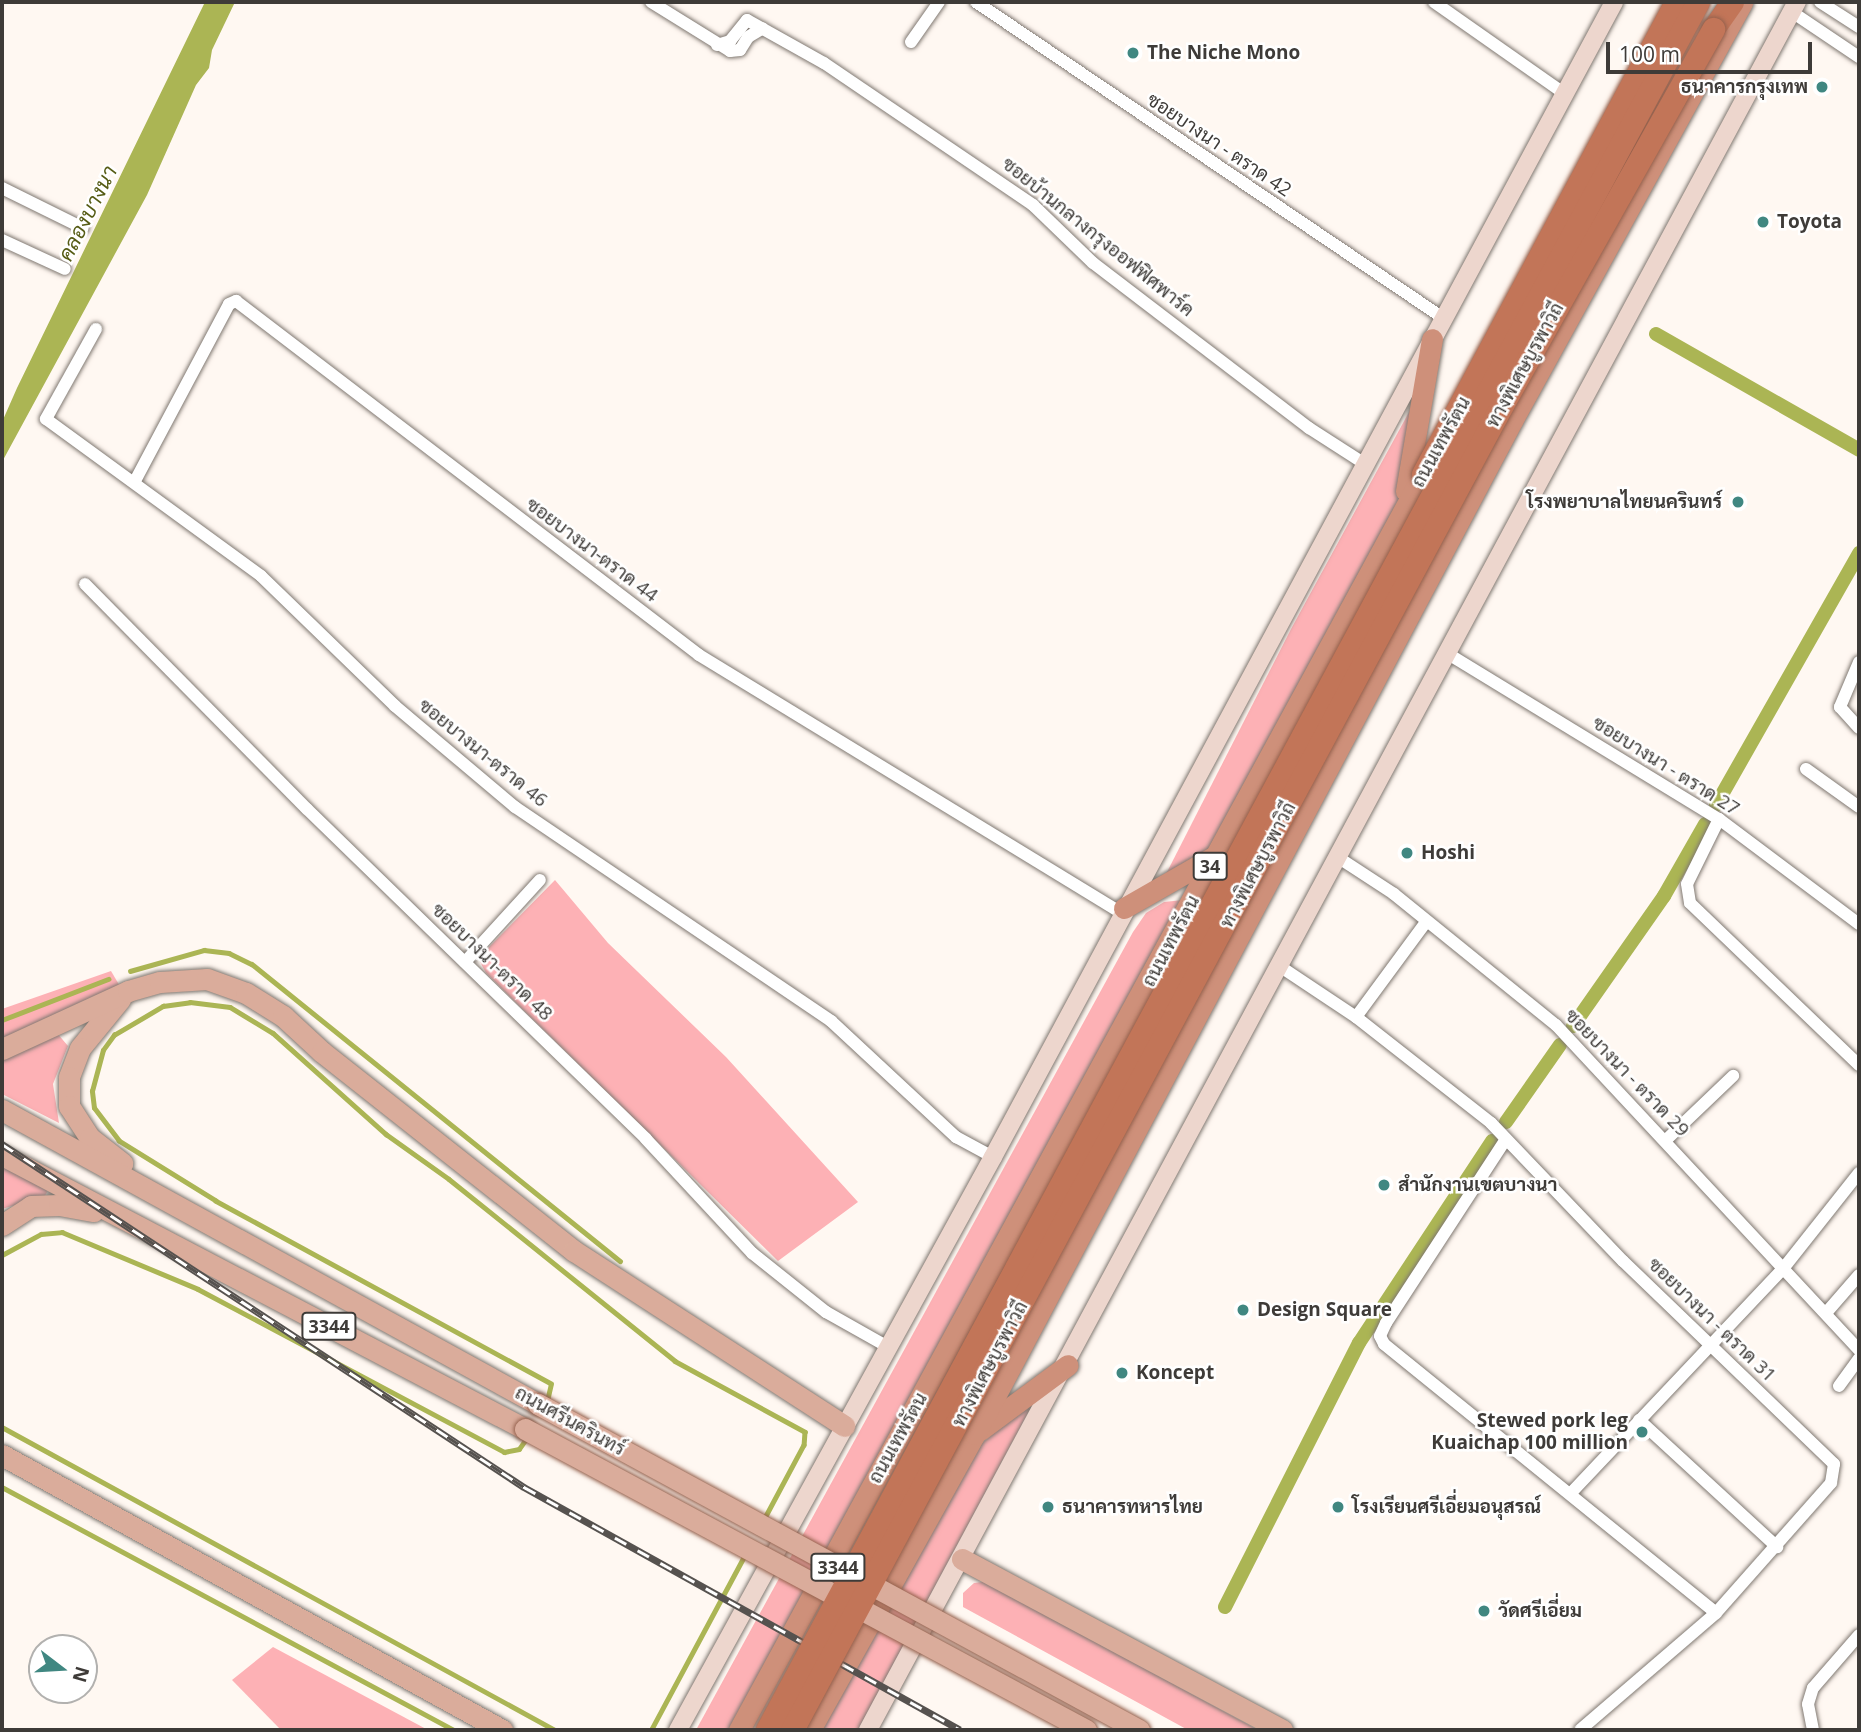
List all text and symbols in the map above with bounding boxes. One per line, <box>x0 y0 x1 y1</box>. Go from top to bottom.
scale bar <box>1609 28 1815 72</box>
text: 100 m <box>1619 40 1680 68</box>
place label: The Niche Mono <box>1147 42 1300 64</box>
marker: The Niche Mono <box>1125 45 1141 61</box>
place label: ธนาคารกรุงเทพ <box>1681 76 1808 98</box>
marker: ธนาคารกรุงเทพ <box>1814 79 1830 95</box>
street label: ซอยบางนา - ตราด 42 <box>1143 88 1295 202</box>
street label: ซอยบ้านกลางกรุงออฟฟิศพาร์ค <box>997 152 1199 322</box>
water label: คลองบางนา <box>52 161 122 265</box>
place label: Toyota <box>1777 211 1842 233</box>
marker: Toyota <box>1755 214 1771 230</box>
street label: ทางพิเศษบูรพาวิถี <box>1481 299 1569 431</box>
street label: ถนนเทพรัตน <box>1407 393 1475 491</box>
place label: โรงพยาบาลไทยนครินทร์ <box>1526 491 1722 513</box>
marker: โรงพยาบาลไทยนครินทร์ <box>1728 492 1748 512</box>
street label: ซอยบางนา-ตราด 44 <box>522 493 662 607</box>
street label: ซอยบางนา-ตราด 46 <box>414 694 552 812</box>
street label: ซอยบางนา - ตราด 27 <box>1588 712 1744 820</box>
street label: ทางพิเศษบูรพาวิถี <box>1215 798 1301 932</box>
place label: Hoshi <box>1421 842 1475 864</box>
marker: Hoshi <box>1399 845 1415 861</box>
road number: 34 <box>1192 852 1228 880</box>
street label: ถนนเทพรัตน <box>1137 891 1205 991</box>
street label: ซอยบางนา-ตราด 48 <box>427 899 557 1025</box>
street label: ซอยบางนา - ตราด 29 <box>1560 1004 1694 1142</box>
place label: สำนักงานเขตบางนา <box>1398 1174 1557 1196</box>
marker: สำนักงานเขตบางนา <box>1376 1177 1392 1193</box>
street label: ซอยบางนา - ตราด 31 <box>1643 1253 1781 1387</box>
street label: ทางพิเศษบูรพาวิถี <box>947 1297 1033 1431</box>
place label: Design Square <box>1257 1299 1392 1321</box>
marker: Design Square <box>1235 1302 1251 1318</box>
road number: 3344 <box>301 1311 357 1340</box>
place label: Koncept <box>1136 1362 1214 1384</box>
marker: Koncept <box>1114 1365 1130 1381</box>
street label: ถนนศรีนครินทร์ <box>511 1381 629 1461</box>
street label: ถนนเทพรัตน <box>864 1389 932 1487</box>
place label: Stewed pork leg Kuaichap 100 million <box>1431 1410 1628 1454</box>
marker: Stewed pork leg Kuaichap 100 million <box>1634 1424 1650 1440</box>
place label: ธนาคารทหารไทย <box>1062 1496 1203 1518</box>
place label: โรงเรียนศรีเอี่ยมอนุสรณ์ <box>1352 1496 1541 1518</box>
marker: ธนาคารทหารไทย <box>1040 1499 1056 1515</box>
marker: โรงเรียนศรีเอี่ยมอนุสรณ์ <box>1330 1499 1346 1515</box>
road number: 3344 <box>810 1552 866 1582</box>
place label: วัดศรีเอี่ยม <box>1498 1600 1582 1622</box>
marker: วัดศรีเอี่ยม <box>1476 1603 1492 1619</box>
north arrow <box>28 1634 98 1704</box>
text: N <box>66 1663 96 1686</box>

